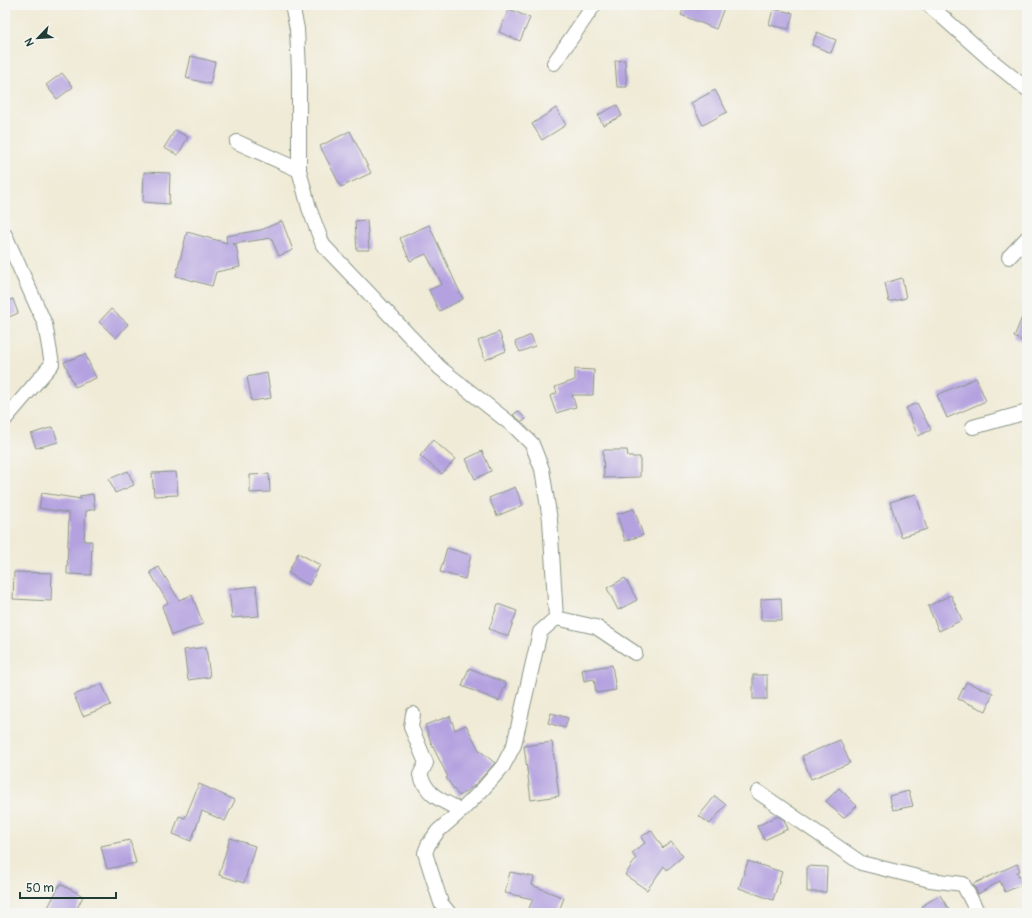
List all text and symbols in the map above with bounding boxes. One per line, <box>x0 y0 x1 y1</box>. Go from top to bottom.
north arrow <box>18 18 58 58</box>
text: N <box>22 35 37 48</box>
scale bar <box>20 874 116 900</box>
text: 50 m <box>26 881 54 896</box>

